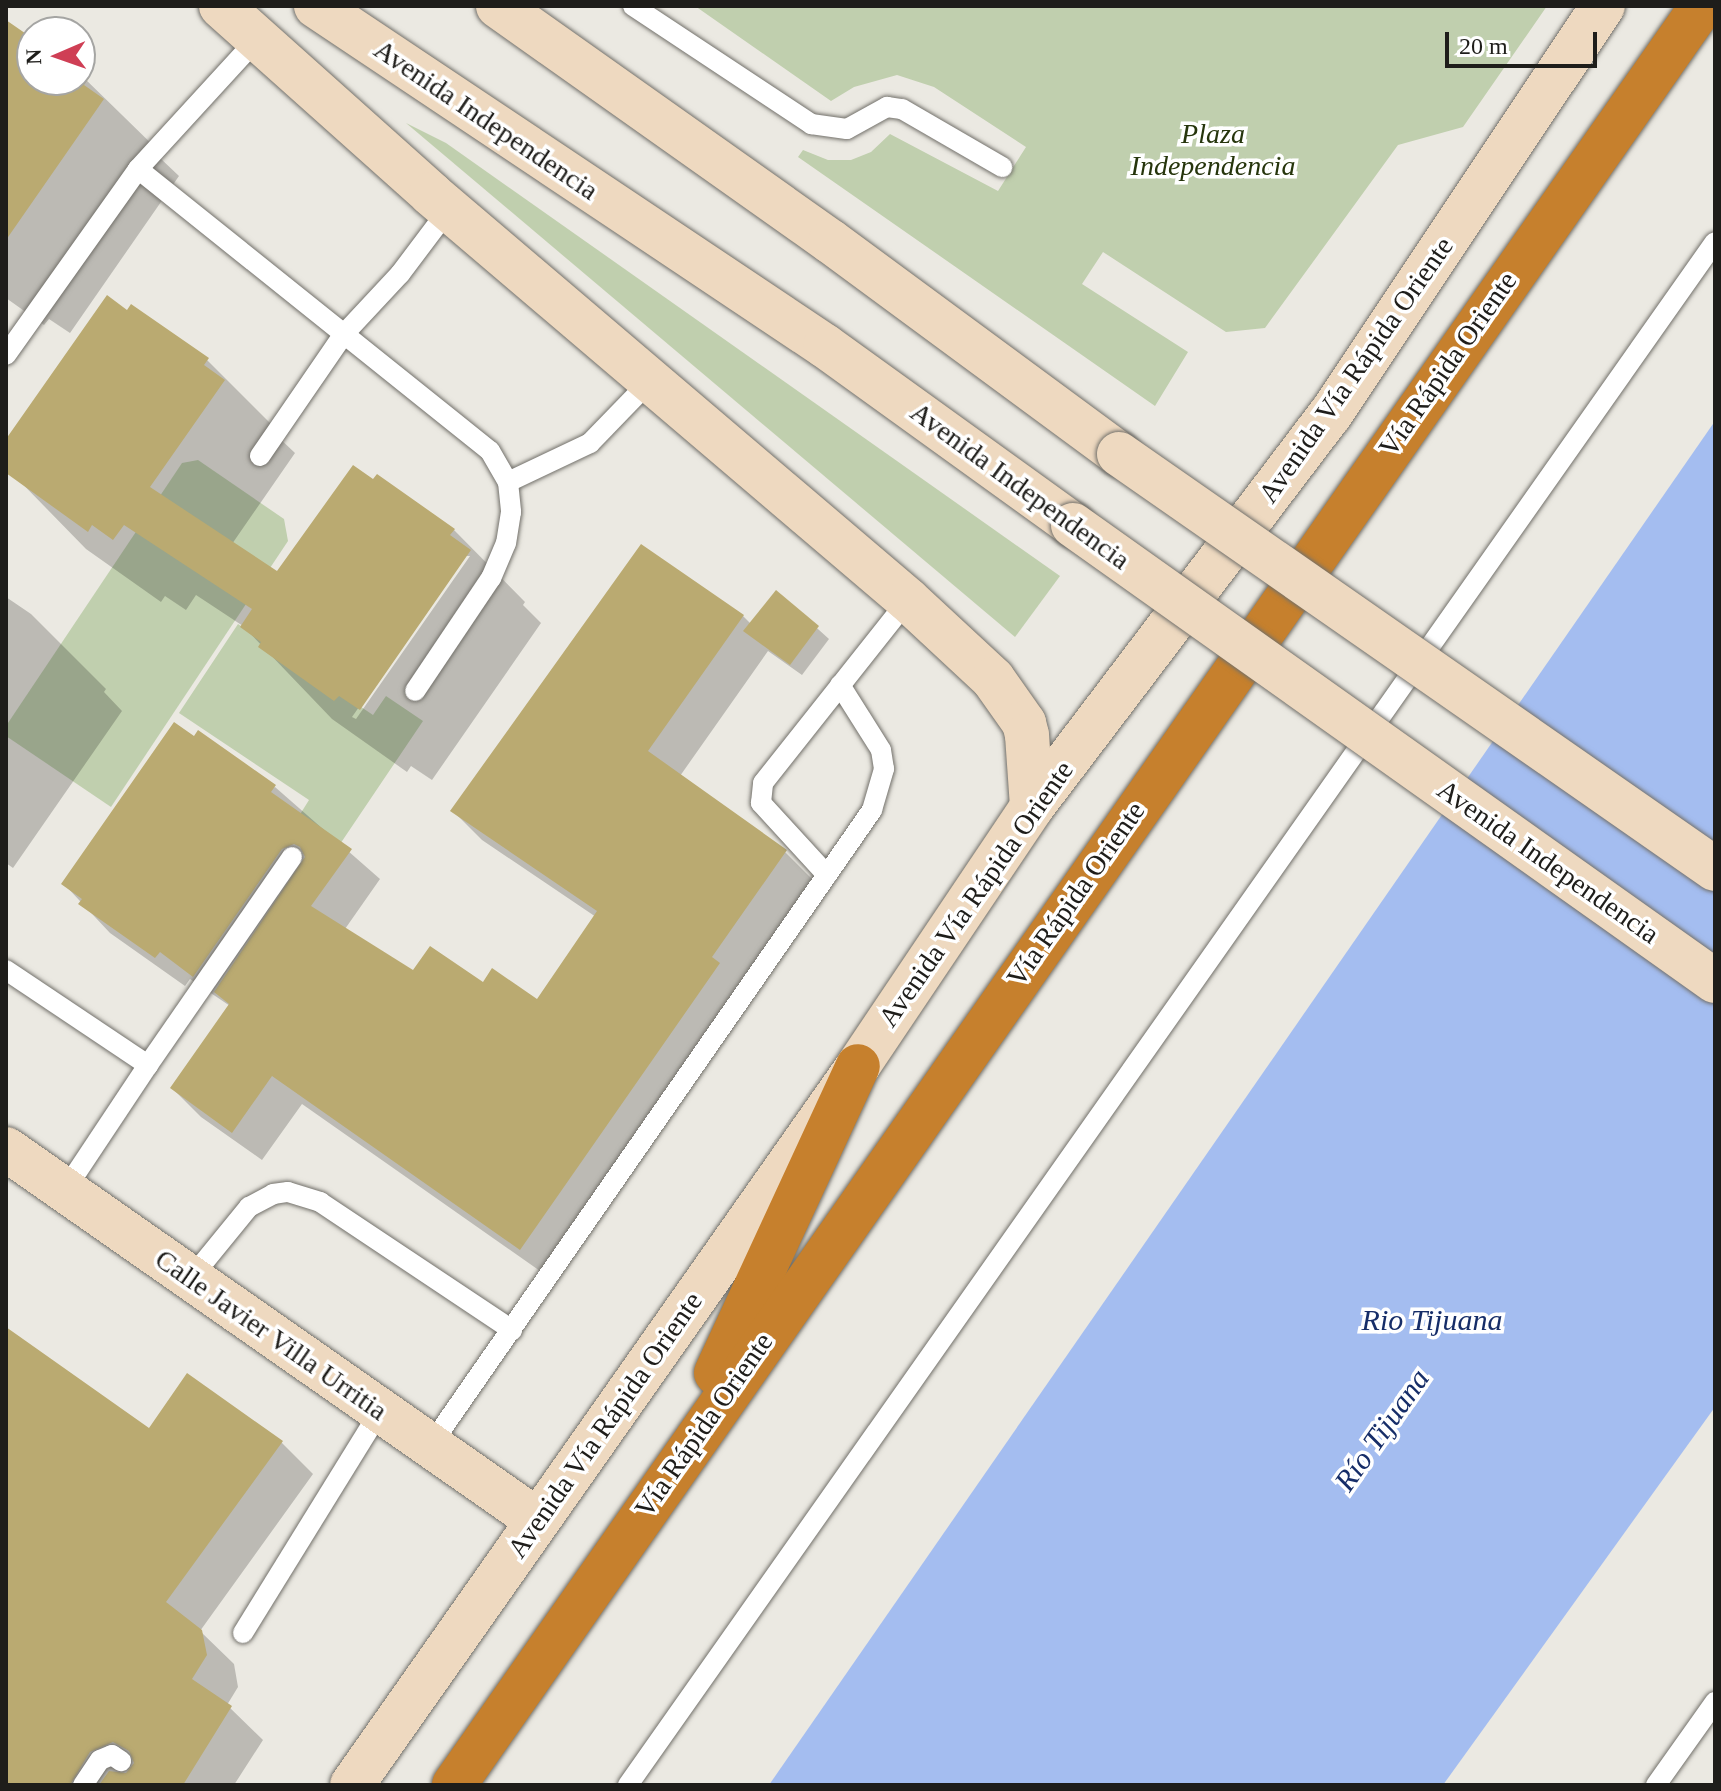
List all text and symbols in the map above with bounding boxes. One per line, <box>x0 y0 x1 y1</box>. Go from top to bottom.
north arrow <box>16 16 96 96</box>
scale bar <box>1449 16 1601 66</box>
street label: Avenida Independencia <box>368 33 604 207</box>
text: 20 m <box>1459 33 1508 59</box>
text: N <box>21 48 46 65</box>
park label: Plaza Independencia <box>1131 117 1295 183</box>
street label: Avenida Vía Rápida Oriente <box>1251 230 1461 510</box>
street label: Vía Rápida Oriente <box>1372 265 1524 463</box>
street label: Avenida Independencia <box>904 395 1136 577</box>
street label: Avenida Vía Rápida Oriente <box>871 754 1081 1034</box>
street label: Avenida Independencia <box>1431 773 1665 951</box>
street label: Vía Rápida Oriente <box>1000 795 1152 993</box>
street label: Calle Javier Villa Urritia <box>148 1242 394 1428</box>
street label: Avenida Vía Rápida Oriente <box>500 1285 710 1565</box>
water label: Rio Tijuana <box>1362 1302 1502 1338</box>
street label: Vía Rápida Oriente <box>628 1326 780 1524</box>
water label: Río Tijuana <box>1327 1362 1437 1498</box>

